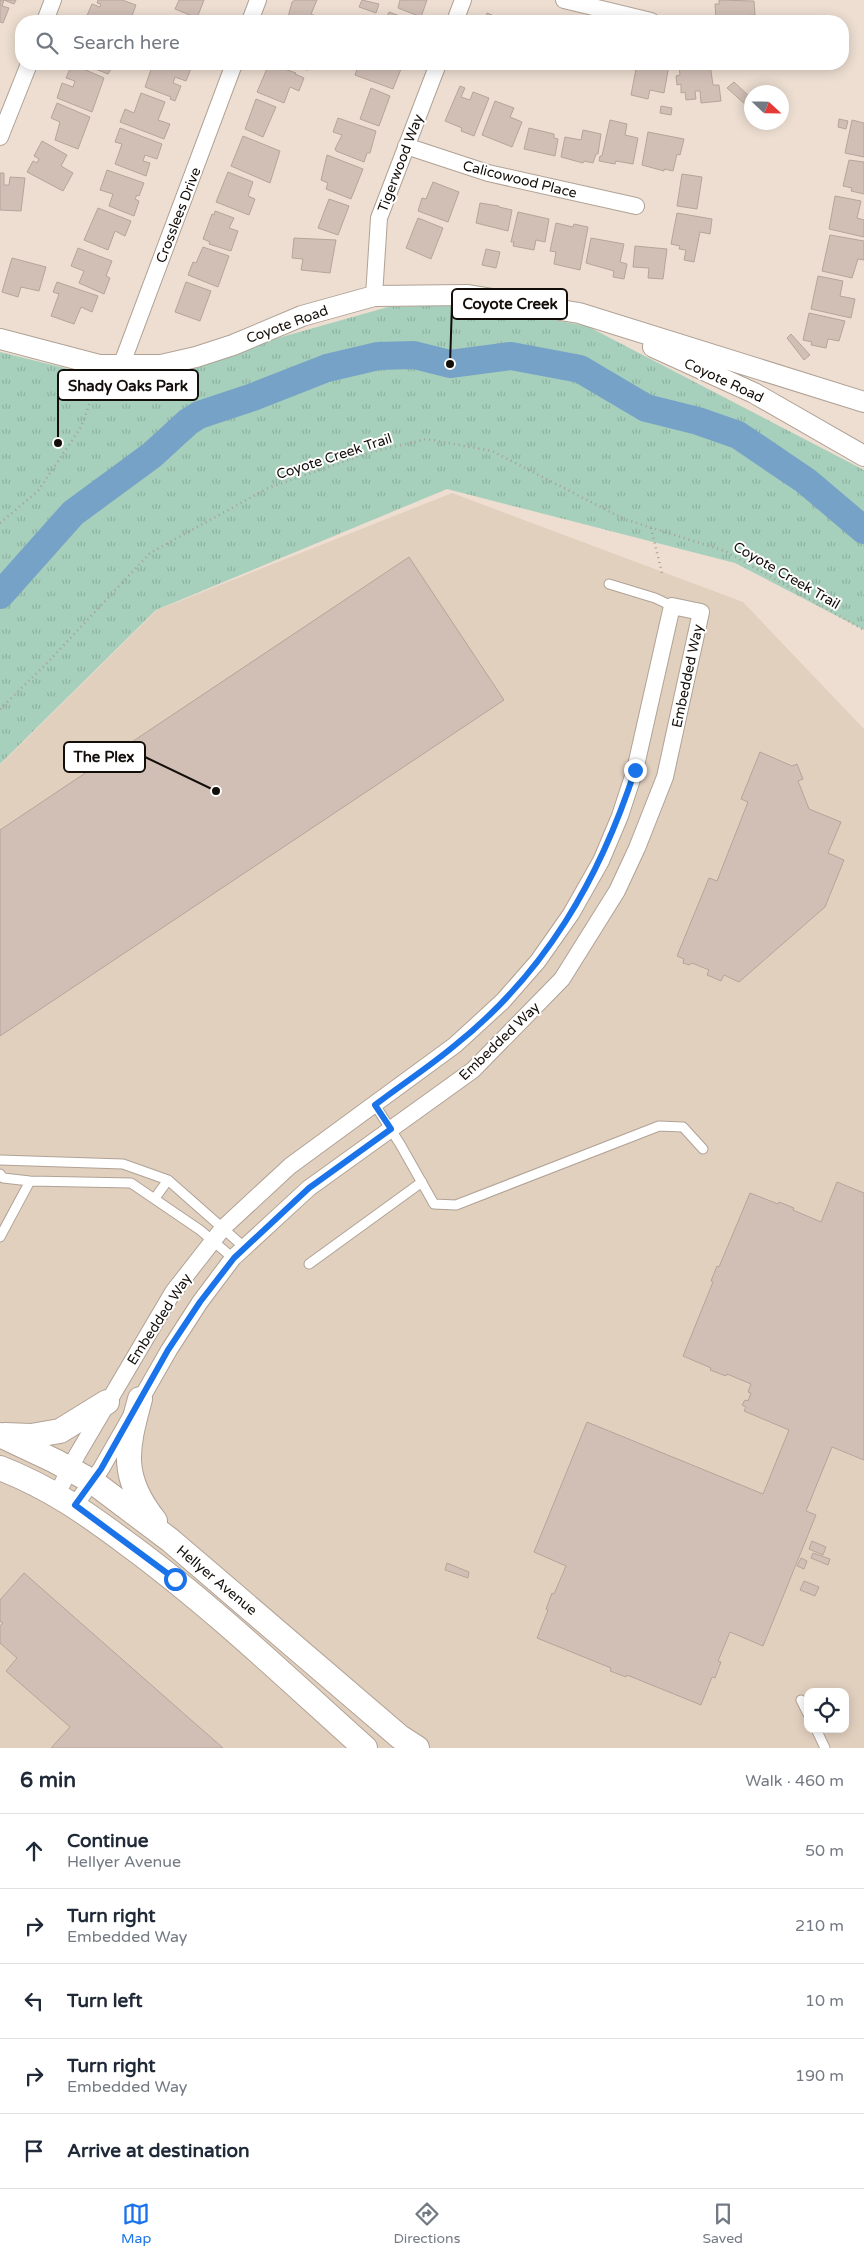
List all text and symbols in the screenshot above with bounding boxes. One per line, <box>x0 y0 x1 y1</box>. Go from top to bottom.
search box <box>15 15 849 70</box>
icon: search <box>33 29 61 57</box>
text: Search here <box>73 32 180 54</box>
north arrow <box>744 85 789 130</box>
street label: Tigerwood Way <box>374 111 427 214</box>
street label: Calicowood Place <box>461 157 579 202</box>
street label: Crosslees Drive <box>152 165 205 265</box>
callout: Coyote Creek <box>452 289 567 319</box>
text: Coyote Creek <box>462 295 558 314</box>
street label: Coyote Road <box>244 302 330 347</box>
street label: Coyote Road <box>681 355 766 406</box>
callout: Shady Oaks Park <box>58 370 198 400</box>
text: Shady Oaks Park <box>68 377 188 396</box>
street label: Coyote Creek Trail <box>274 430 394 483</box>
street label: Coyote Creek Trail <box>730 538 843 613</box>
street label: Embedded Way <box>668 622 707 729</box>
callout: The Plex <box>64 742 145 772</box>
text: The Plex <box>73 748 134 766</box>
route end <box>624 759 647 782</box>
street label: Embedded Way <box>456 998 543 1084</box>
street label: Embedded Way <box>124 1270 196 1368</box>
street label: Hellyer Avenue <box>173 1542 260 1619</box>
route start <box>164 1568 187 1591</box>
map controls <box>804 1688 849 1733</box>
button: locate <box>804 1688 849 1733</box>
text: 6 min <box>20 1768 76 1793</box>
text: Walk · 460 m <box>745 1771 844 1791</box>
text: Continue <box>67 1830 149 1852</box>
icon: ahead <box>20 1837 48 1865</box>
text: 50 m <box>805 1841 844 1861</box>
text: Hellyer Avenue <box>67 1852 181 1872</box>
text: Turn right <box>67 1905 155 1927</box>
icon: right <box>20 1912 48 1940</box>
text: 210 m <box>795 1916 844 1936</box>
text: Embedded Way <box>67 1927 187 1947</box>
icon: left <box>20 1987 48 2015</box>
text: Turn left <box>67 1990 143 2012</box>
text: 10 m <box>805 1991 844 2011</box>
text: Turn right <box>67 2055 155 2077</box>
icon: right <box>20 2062 48 2090</box>
text: 190 m <box>795 2066 844 2086</box>
text: Embedded Way <box>67 2077 187 2097</box>
icon: arrive <box>20 2137 48 2165</box>
text: Arrive at destination <box>67 2140 250 2162</box>
tab: Map <box>121 2200 151 2247</box>
tab: Directions <box>393 2200 460 2247</box>
tab: Saved <box>702 2200 743 2247</box>

